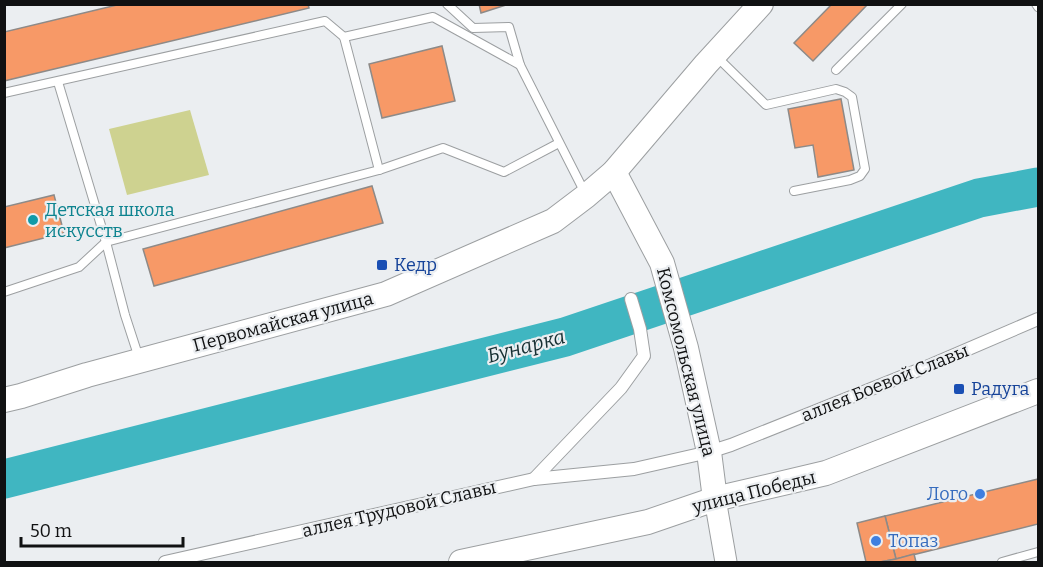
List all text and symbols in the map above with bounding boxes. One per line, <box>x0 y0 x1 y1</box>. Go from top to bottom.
place label: Детская школа искусств <box>45 199 175 242</box>
marker: Детская школа искусств <box>26 213 40 227</box>
place label: Кедр <box>394 254 437 276</box>
marker: Кедр <box>375 258 389 272</box>
street label: Комсомольская улица <box>652 265 720 459</box>
street label: Первомайская улица <box>190 287 376 357</box>
water label: Бунарка <box>484 324 568 368</box>
street label: аллея Боевой Славы <box>798 339 972 427</box>
place label: Радуга <box>971 378 1029 400</box>
marker: Радуга <box>952 382 966 396</box>
street label: улица Победы <box>689 466 818 518</box>
street label: аллея Трудовой Славы <box>300 476 498 542</box>
place label: Лого <box>927 483 968 505</box>
marker: Лого <box>973 487 987 501</box>
scale bar <box>21 510 183 548</box>
text: 50 m <box>30 520 72 542</box>
place label: Топаз <box>888 530 938 552</box>
marker: Топаз <box>869 534 883 548</box>

